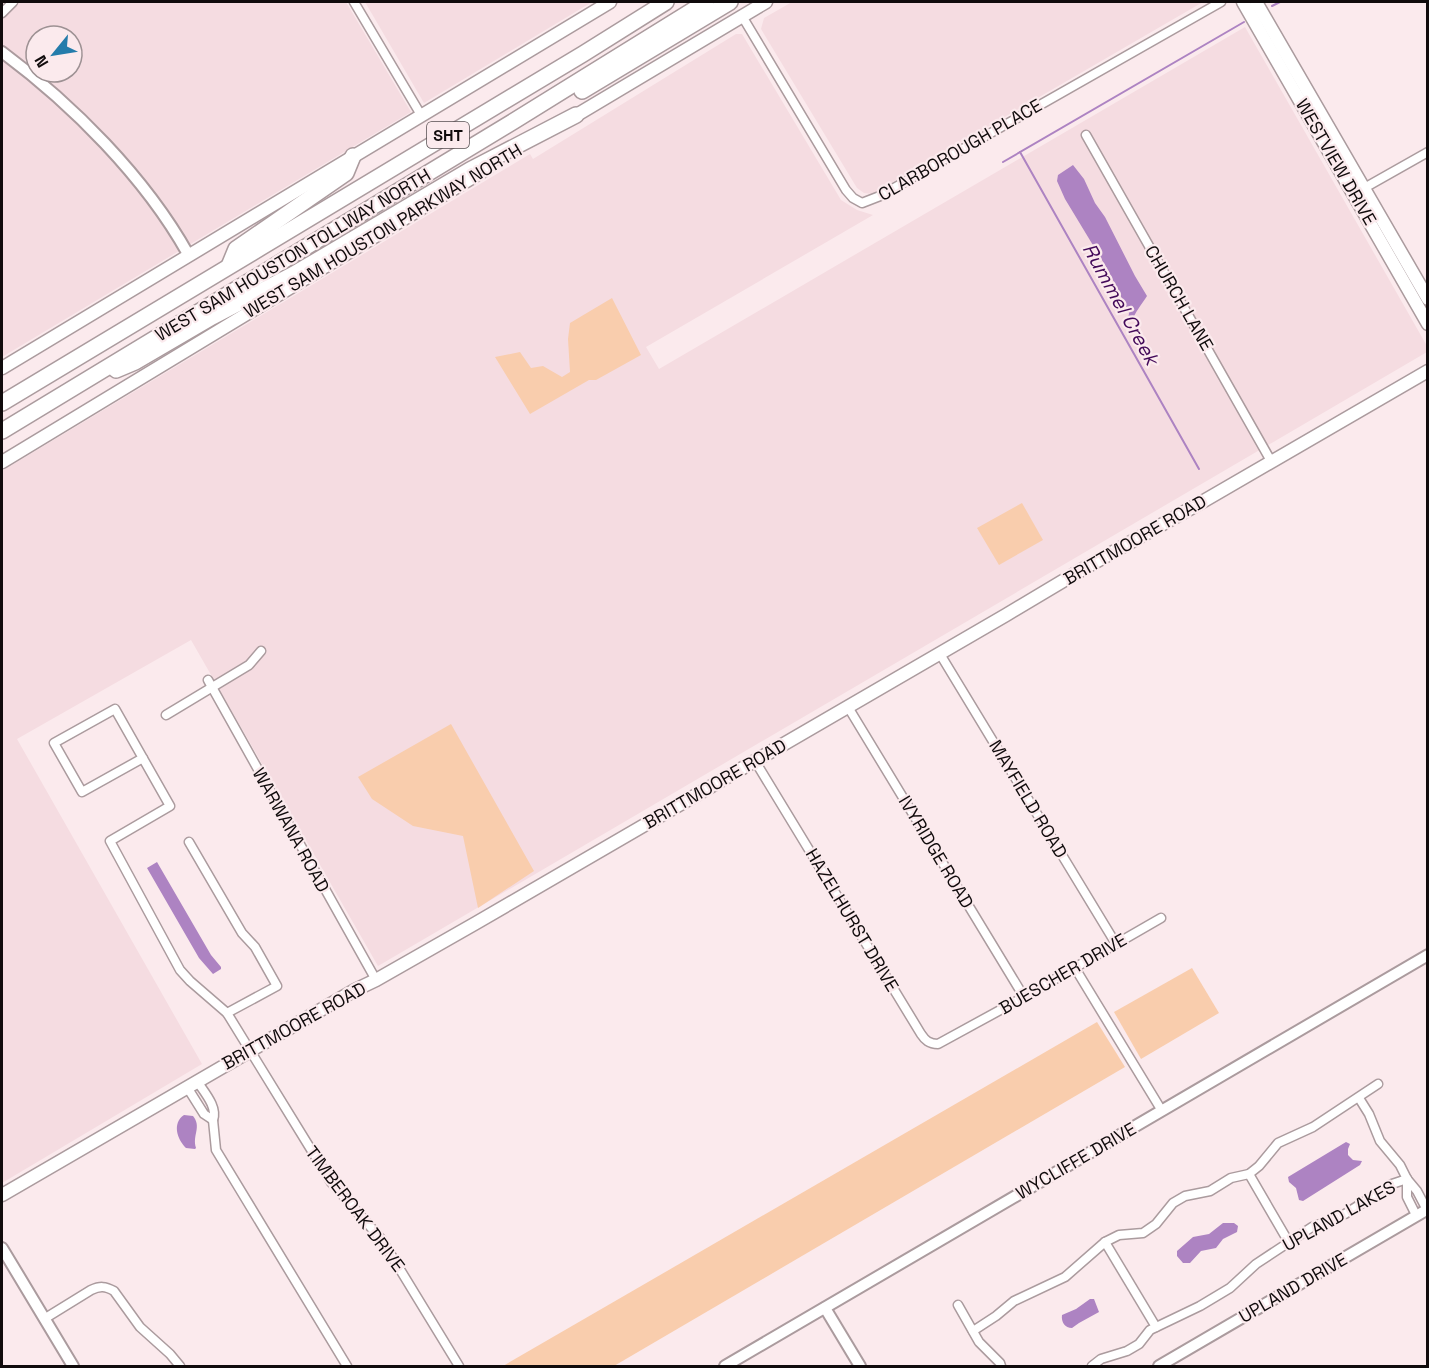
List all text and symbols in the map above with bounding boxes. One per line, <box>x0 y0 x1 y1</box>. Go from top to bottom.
north arrow <box>24 24 84 84</box>
text: N <box>30 51 53 71</box>
street label: CLARBOROUGH PLACE <box>874 93 1046 206</box>
street label: WESTVIEW DRIVE <box>1291 95 1382 229</box>
road number: SHT <box>427 122 469 148</box>
street label: WEST SAM HOUSTON PARKWAY NORTH <box>240 138 526 323</box>
street label: WEST SAM HOUSTON TOLLWAY NORTH <box>151 163 435 346</box>
water label: Rummel Creek <box>1077 238 1166 372</box>
street label: CHURCH LANE <box>1140 241 1219 355</box>
street label: BRITTMOORE ROAD <box>1059 489 1210 590</box>
street label: BRITTMOORE ROAD <box>639 733 790 834</box>
street label: MAYFIELD ROAD <box>984 736 1073 862</box>
street label: WARWANA ROAD <box>248 763 335 896</box>
street label: IVYRIDGE ROAD <box>894 791 979 912</box>
street label: HAZELHURST DRIVE <box>801 844 904 995</box>
street label: BUESCHER DRIVE <box>995 928 1131 1019</box>
street label: BRITTMOORE ROAD <box>218 976 370 1075</box>
street label: WYCLIFFE DRIVE <box>1011 1117 1140 1204</box>
street label: TIMBEROAK DRIVE <box>301 1141 410 1276</box>
street label: UPLAND LAKES <box>1278 1175 1399 1256</box>
street label: UPLAND DRIVE <box>1234 1247 1351 1328</box>

